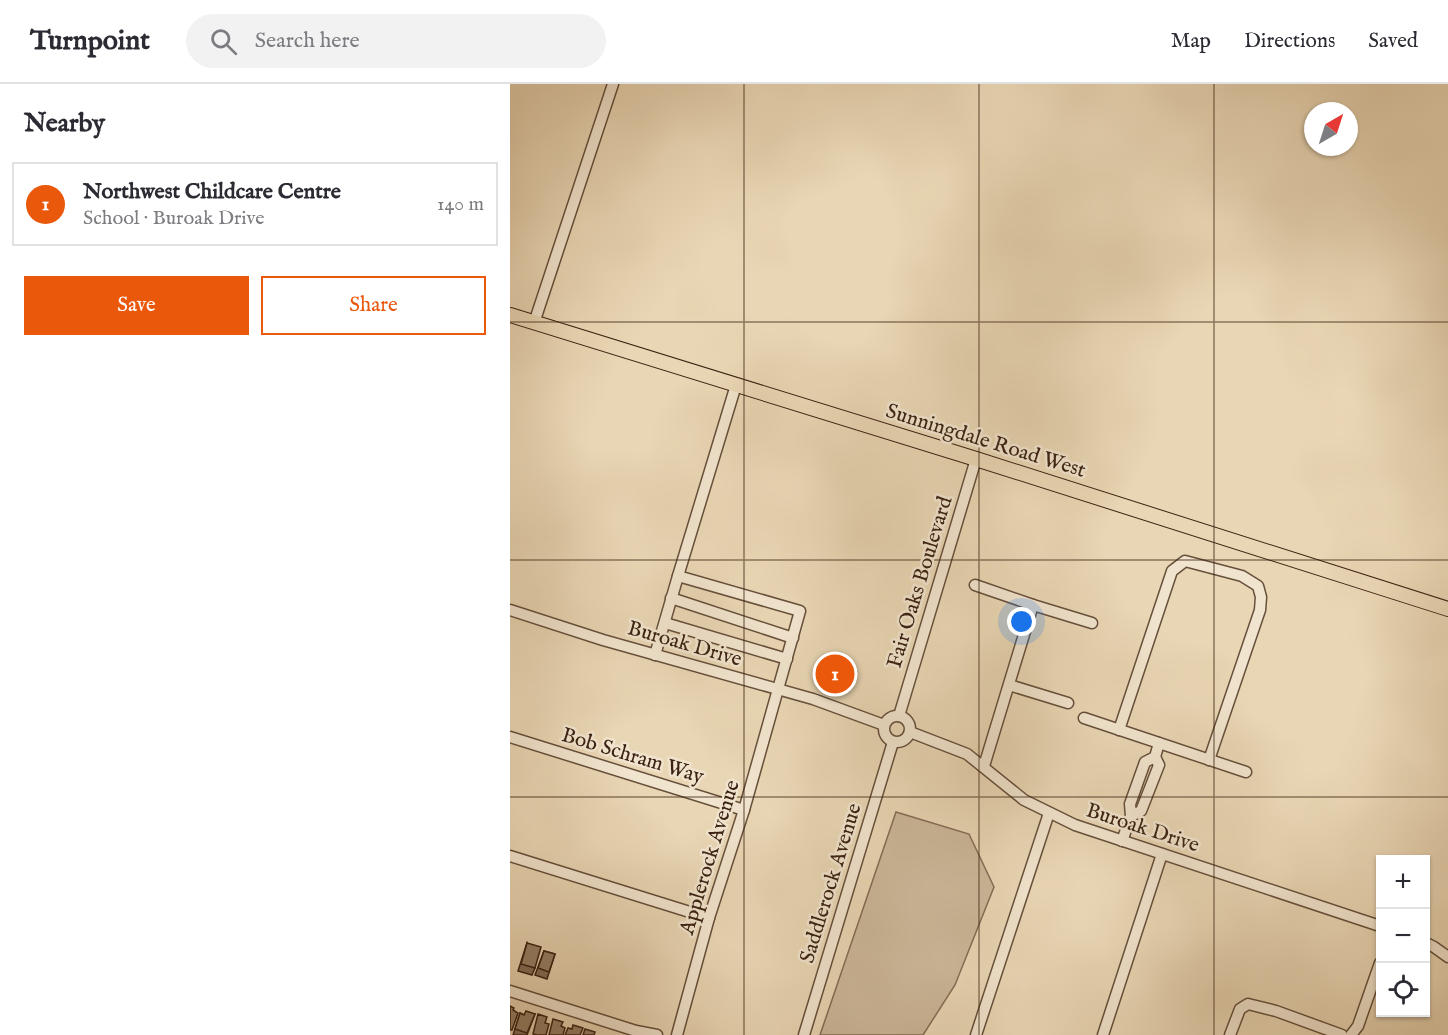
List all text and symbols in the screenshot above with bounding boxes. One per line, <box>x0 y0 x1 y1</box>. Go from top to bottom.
search box <box>186 14 606 68</box>
text: Turnpoint <box>30 24 150 59</box>
icon: search <box>207 25 240 58</box>
text: Search here <box>255 27 360 55</box>
text: Map <box>1171 28 1211 55</box>
text: Directions <box>1244 28 1335 55</box>
text: Saved <box>1368 28 1418 55</box>
north arrow <box>1304 102 1358 156</box>
text: Nearby <box>24 107 105 140</box>
text: Northwest Childcare Centre <box>83 178 341 206</box>
text: 1 <box>42 192 49 217</box>
text: 140 m <box>437 192 484 217</box>
text: School · Buroak Drive <box>83 206 265 231</box>
button: Save <box>24 276 249 335</box>
button: Share <box>261 276 486 335</box>
street label: Sunningdale Road West <box>882 398 1089 485</box>
street label: Fair Oaks Boulevard <box>881 492 960 672</box>
your location <box>1007 607 1036 636</box>
street label: Buroak Drive <box>624 615 745 674</box>
pin: 1 <box>816 652 854 696</box>
street label: Bob Schram Way <box>558 722 708 791</box>
street label: Applerock Avenue <box>674 777 747 939</box>
street label: Buroak Drive <box>1082 797 1203 860</box>
street label: Saddlerock Avenue <box>794 800 869 967</box>
map controls <box>1376 855 1430 1017</box>
button: + <box>1376 855 1430 909</box>
button: − <box>1376 909 1430 963</box>
button: locate <box>1376 963 1430 1017</box>

